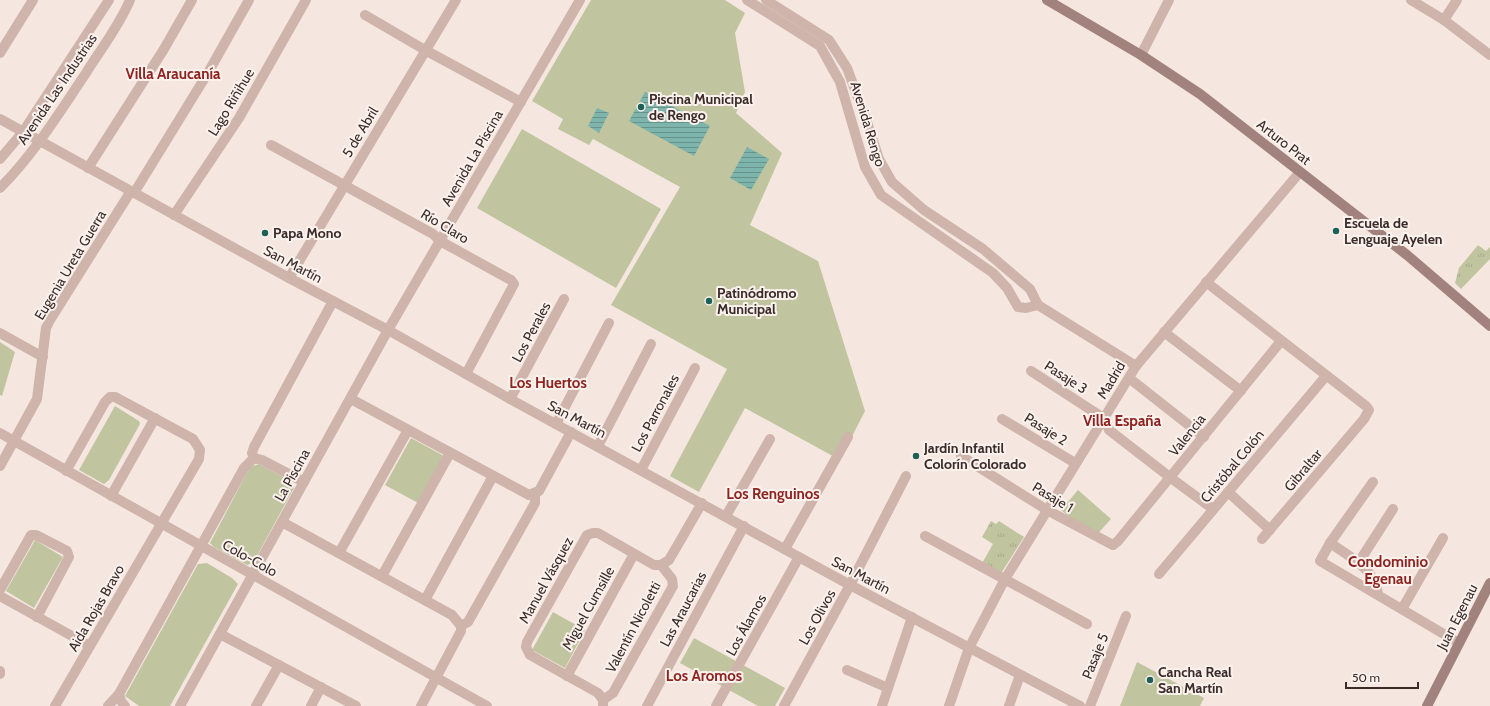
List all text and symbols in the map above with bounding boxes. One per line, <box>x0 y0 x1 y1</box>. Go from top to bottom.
street label: Avenida Las Industrias <box>13 30 101 148</box>
district label: Villa Araucanía <box>125 65 221 83</box>
street label: Lago Riñihue <box>204 65 258 139</box>
street label: Avenida Rengo <box>846 79 890 169</box>
place label: Piscina Municipal de Rengo <box>649 90 753 124</box>
marker: Piscina Municipal de Rengo <box>636 102 646 112</box>
street label: 5 de Abril <box>338 103 382 161</box>
street label: Avenida La Piscina <box>437 107 507 209</box>
street label: Arturo Prat <box>1253 115 1315 169</box>
street label: Río Claro <box>418 205 472 247</box>
street label: Eugenia Ureta Guerra <box>30 207 110 323</box>
place label: Escuela de Lenguaje Ayelen <box>1344 214 1443 248</box>
place label: Papa Mono <box>273 224 341 242</box>
marker: Escuela de Lenguaje Ayelen <box>1331 226 1341 236</box>
marker: Papa Mono <box>260 228 270 238</box>
street label: San Martín <box>261 241 326 287</box>
place label: Patinódromo Municipal <box>717 284 797 318</box>
marker: Patinódromo Municipal <box>704 296 714 306</box>
street label: Los Perales <box>508 299 554 365</box>
street label: Pasaje 3 <box>1041 356 1091 398</box>
street label: Madrid <box>1093 358 1129 402</box>
street label: Los Parronales <box>627 371 683 455</box>
district label: Los Huertos <box>509 374 587 392</box>
street label: San Martín <box>545 396 610 442</box>
street label: Pasaje 2 <box>1021 409 1071 449</box>
street label: Valencia <box>1165 410 1210 460</box>
district label: Villa España <box>1083 412 1162 430</box>
street label: Cristóbal Colón <box>1196 426 1268 506</box>
place label: Jardín Infantil Colorín Colorado <box>923 439 1026 473</box>
street label: La Piscina <box>270 445 314 504</box>
street label: Gibraltar <box>1280 445 1326 495</box>
marker: Jardín Infantil Colorín Colorado <box>911 451 921 461</box>
street label: Pasaje 1 <box>1029 478 1077 516</box>
district label: Los Renguinos <box>726 485 820 503</box>
street label: Manuel Vásquez <box>515 533 577 626</box>
street label: Colo-Colo <box>219 536 281 581</box>
street label: San Martín <box>829 552 894 598</box>
district label: Condominio Egenau <box>1348 553 1428 588</box>
street label: Aida Rojas Bravo <box>64 561 128 655</box>
street label: Miguel Cumsille <box>558 563 618 653</box>
street label: Las Araucarias <box>656 568 710 650</box>
street label: Valentín Nicoletti <box>601 578 665 676</box>
street label: Juan Egenau <box>1432 581 1481 654</box>
street label: Los Olivos <box>794 586 840 648</box>
street label: Los Álamos <box>722 591 770 659</box>
street label: Pasaje 5 <box>1078 630 1112 682</box>
place label: Cancha Real San Martín <box>1158 663 1232 697</box>
scale bar <box>1346 664 1418 690</box>
district label: Los Aromos <box>666 667 742 685</box>
text: 50 m <box>1352 670 1380 685</box>
marker: Cancha Real San Martín <box>1145 675 1155 685</box>

